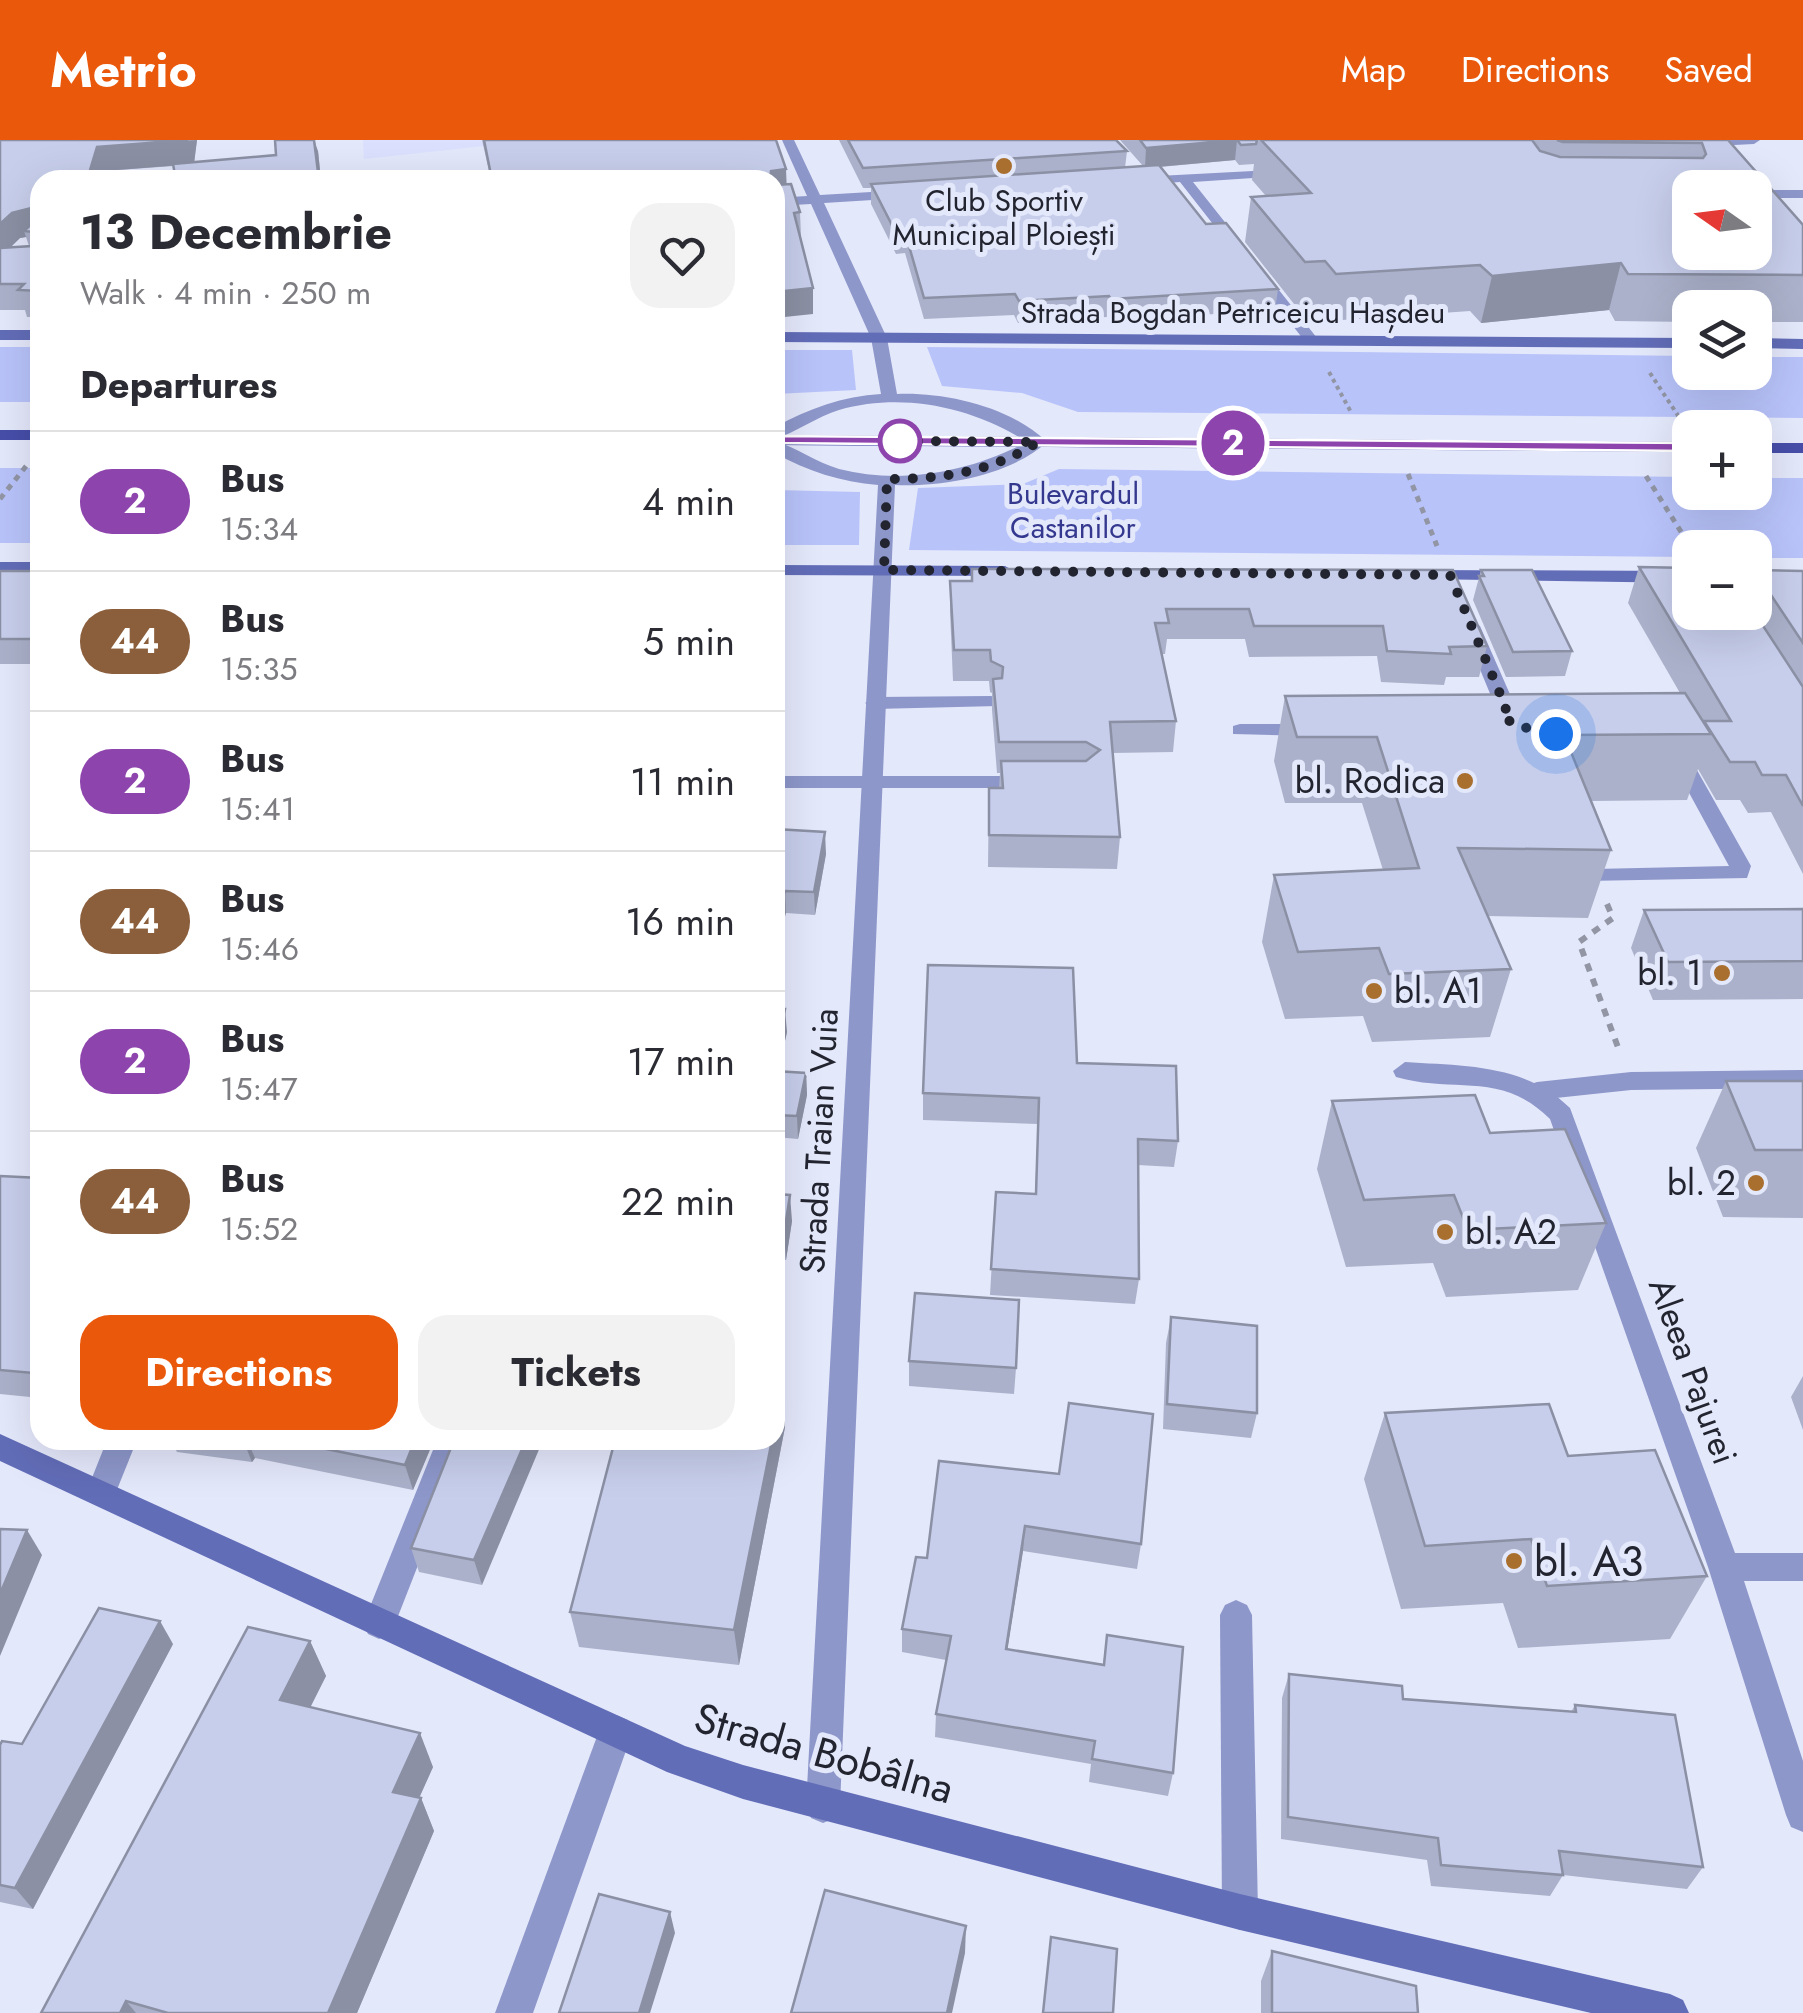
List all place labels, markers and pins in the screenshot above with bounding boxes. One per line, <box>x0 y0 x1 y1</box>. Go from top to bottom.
marker: Club Sportiv Municipal Ploiești <box>993 155 1015 177</box>
place label: Club Sportiv Municipal Ploiești <box>892 179 1116 256</box>
unlabelled marker <box>879 420 921 462</box>
place label: bl. Rodica <box>1295 756 1445 806</box>
marker: bl. Rodica <box>1454 770 1476 792</box>
place label: bl. 1 <box>1637 948 1702 998</box>
marker: bl. 1 <box>1711 962 1733 984</box>
place label: bl. A1 <box>1394 966 1482 1016</box>
marker: bl. A1 <box>1363 980 1385 1002</box>
place label: bl. 2 <box>1667 1158 1736 1208</box>
marker: bl. 2 <box>1745 1172 1767 1194</box>
place label: bl. A2 <box>1465 1207 1557 1257</box>
marker: bl. A2 <box>1434 1221 1456 1243</box>
place label: bl. A3 <box>1534 1531 1643 1592</box>
marker: bl. A3 <box>1503 1550 1525 1572</box>

